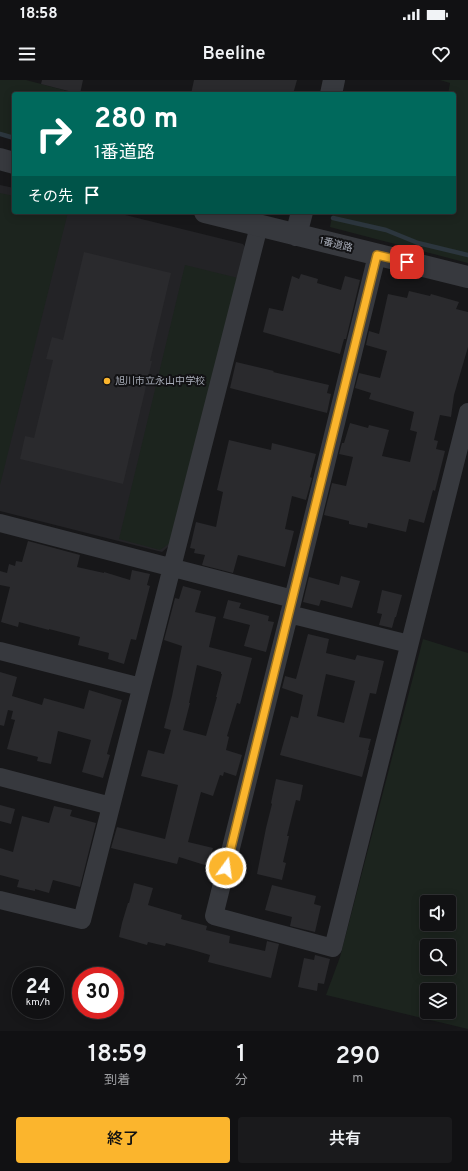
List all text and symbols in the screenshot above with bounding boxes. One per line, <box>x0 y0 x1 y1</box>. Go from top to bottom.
text: 18:58 <box>20 5 58 24</box>
icon: menu <box>16 43 38 65</box>
text: Beeline <box>202 43 266 66</box>
icon: heart <box>430 43 452 65</box>
text: 280 m <box>94 102 178 138</box>
icon: right <box>28 108 80 160</box>
text: 1番道路 <box>94 142 155 165</box>
icon: arrive <box>81 184 103 206</box>
text: その先 <box>28 188 73 207</box>
street label: 1番道路 <box>318 235 354 255</box>
pin <box>390 245 424 279</box>
icon: arrive <box>396 251 418 273</box>
place label: 旭川市立永山中学校 <box>115 375 205 388</box>
marker: 旭川市立永山中学校 <box>102 376 112 386</box>
position arrow <box>205 847 247 889</box>
map controls <box>420 895 456 1019</box>
button: sound <box>420 895 456 931</box>
button: search <box>420 939 456 975</box>
speed limit sign: 30 <box>72 967 124 1019</box>
text: 24 <box>25 975 51 1001</box>
button: layers <box>420 983 456 1019</box>
text: km/h <box>26 996 50 1009</box>
text: 18:59 <box>88 1040 147 1070</box>
text: 1 <box>236 1040 246 1070</box>
text: 290 <box>335 1042 380 1072</box>
text: m <box>352 1071 363 1087</box>
text: 到着 <box>104 1073 130 1089</box>
text: 分 <box>235 1073 248 1089</box>
button: 終了 <box>16 1117 230 1163</box>
button: 共有 <box>238 1117 452 1163</box>

